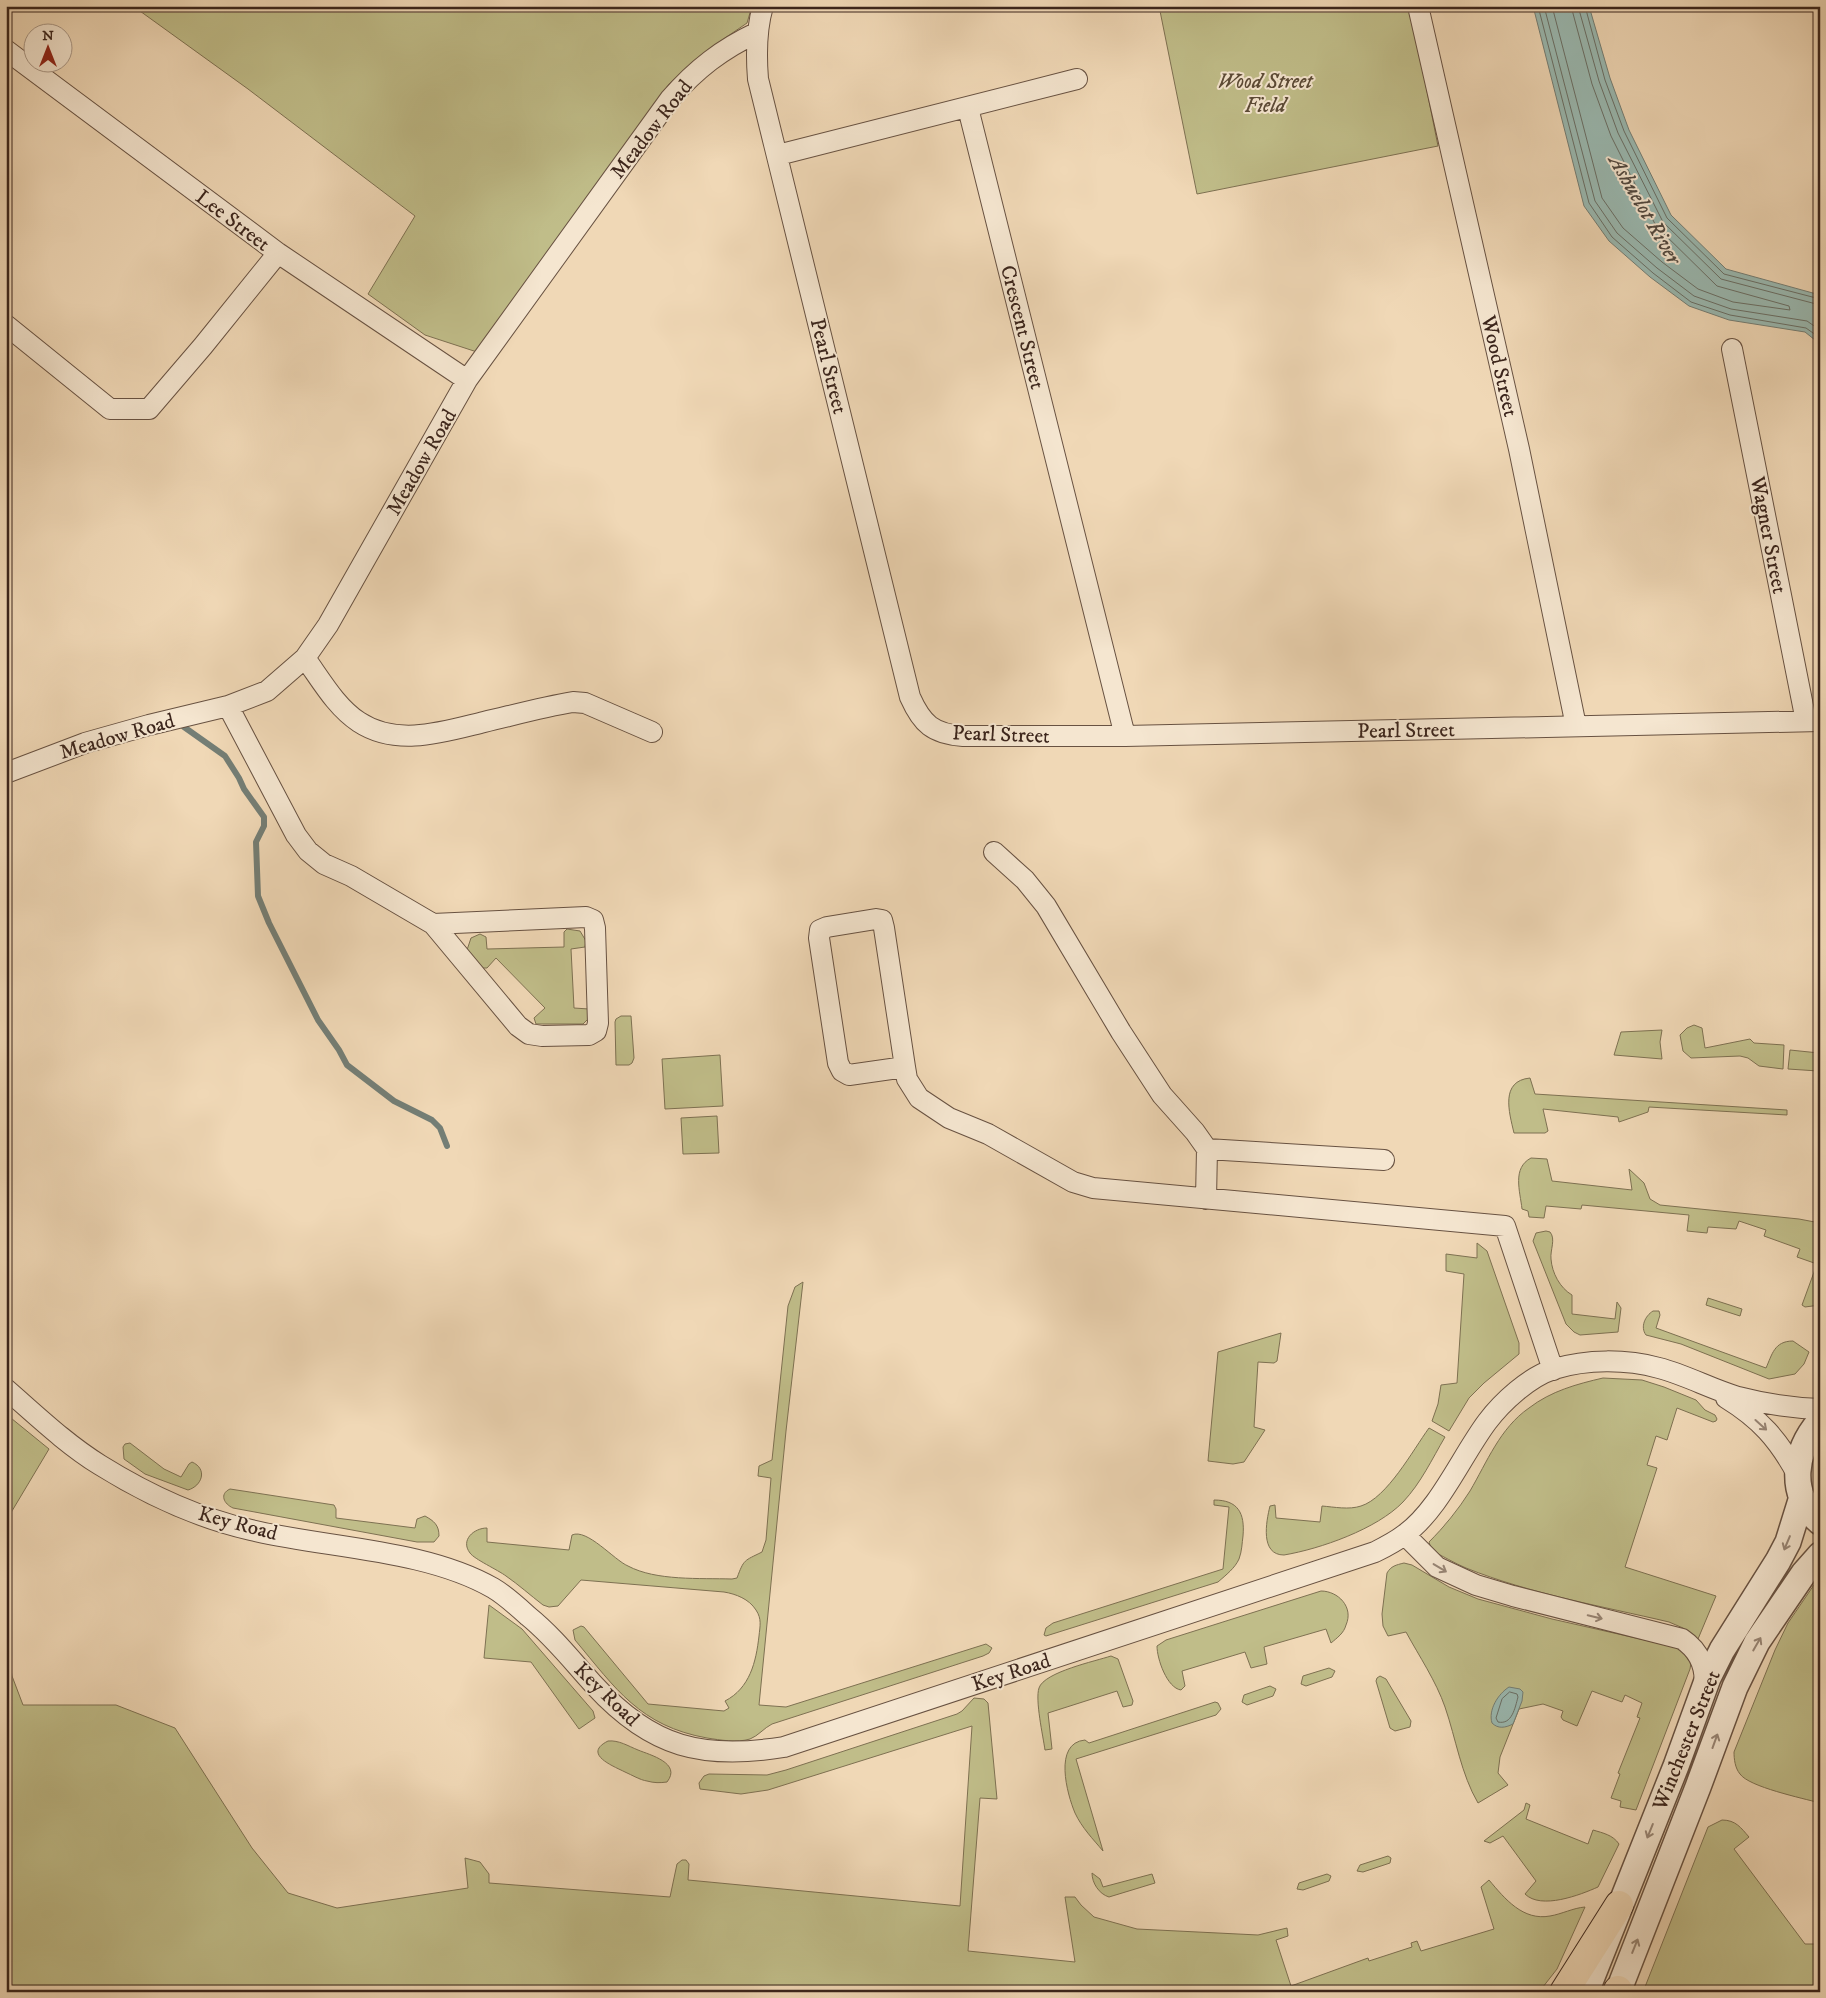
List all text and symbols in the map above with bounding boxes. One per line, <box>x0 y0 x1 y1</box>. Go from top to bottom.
north arrow <box>22 22 72 72</box>
text: N <box>42 27 54 45</box>
park label: Wood Street Field <box>1218 69 1314 119</box>
street label: Meadow Road <box>605 74 699 184</box>
water label: Ashuelot River <box>1601 148 1688 271</box>
street label: Lee Street <box>190 184 275 257</box>
street label: Crescent Street <box>994 263 1050 392</box>
street label: Wood Street <box>1475 312 1523 420</box>
street label: Pearl Street <box>804 316 853 417</box>
street label: Meadow Road <box>381 404 463 520</box>
street label: Wagner Street <box>1744 473 1792 596</box>
street label: Meadow Road <box>57 708 178 766</box>
street label: Pearl Street <box>1357 717 1455 745</box>
street label: Pearl Street <box>952 720 1051 750</box>
one-way arrow <box>1755 1419 1768 1431</box>
street label: Key Road <box>195 1501 281 1547</box>
one-way arrow <box>1781 1535 1791 1550</box>
one-way arrow <box>1433 1564 1447 1574</box>
one-way arrow <box>1586 1613 1602 1622</box>
one-way arrow <box>1752 1636 1762 1651</box>
street label: Key Road <box>969 1648 1054 1698</box>
street label: Key Road <box>568 1657 645 1733</box>
street label: Winchester Street <box>1647 1666 1727 1815</box>
one-way arrow <box>1711 1734 1720 1749</box>
one-way arrow <box>1644 1823 1653 1838</box>
one-way arrow <box>1632 1939 1641 1954</box>

